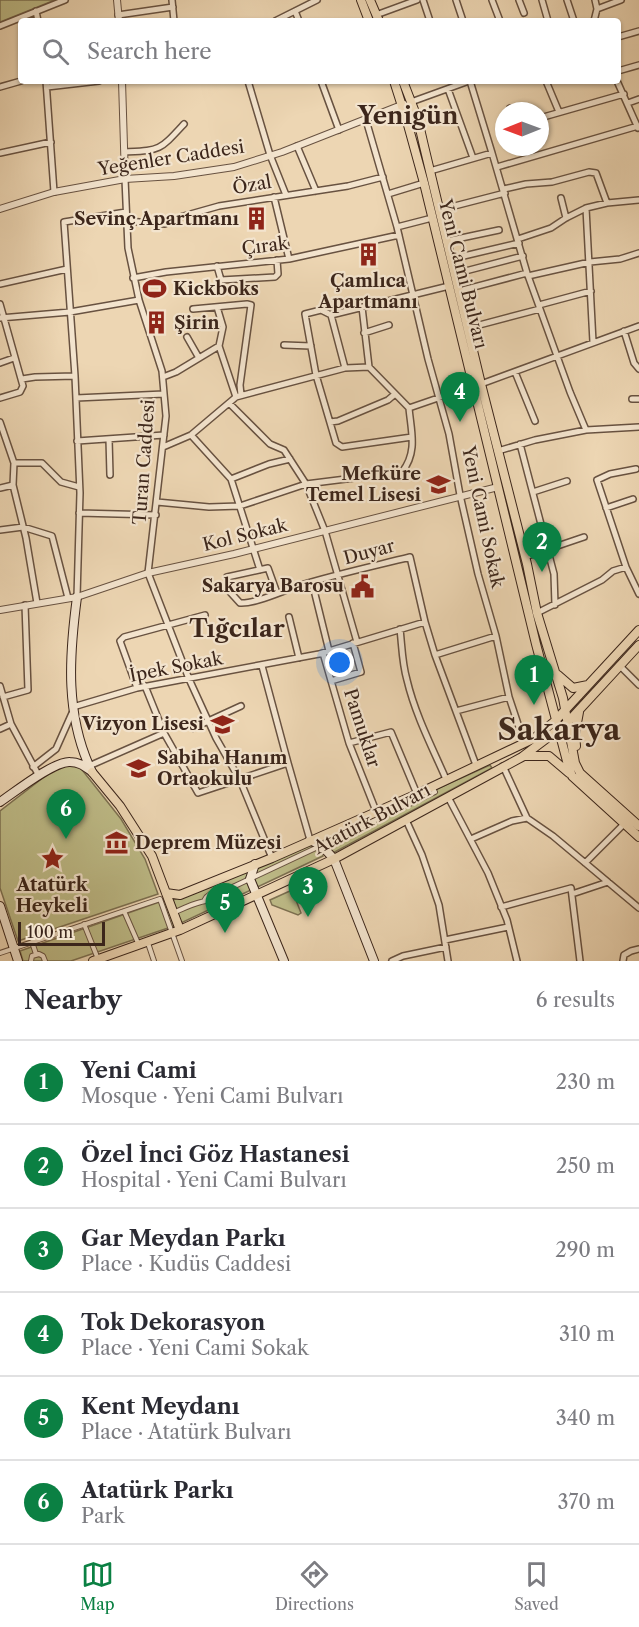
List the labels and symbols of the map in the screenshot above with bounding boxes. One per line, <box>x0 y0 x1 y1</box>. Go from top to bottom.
district label: Yenigün <box>357 101 459 130</box>
north arrow <box>495 102 549 156</box>
street label: Yeğenler Caddesi <box>95 136 246 181</box>
street label: Özal <box>231 170 273 199</box>
street label: Yeni Cami Bulvarı <box>434 196 492 352</box>
building icon: Sevinç Apartmanı <box>244 206 270 232</box>
place label: Sevinç Apartmanı <box>74 208 240 230</box>
street label: Çırak <box>240 232 291 260</box>
building icon: Çamlıca Apartmanı <box>355 242 381 268</box>
place label: Çamlıca Apartmanı <box>317 270 418 313</box>
sports icon: Kickboks <box>142 276 168 302</box>
place label: Kickboks <box>173 278 259 300</box>
building icon: Şirin <box>143 310 169 336</box>
place label: Şirin <box>174 312 220 334</box>
pin: 4 <box>440 372 480 422</box>
street label: Turan Caddesi <box>129 398 159 525</box>
street label: Yeni Cami Sokak <box>457 443 509 592</box>
place label: Mefküre Temel Lisesi <box>306 463 422 506</box>
school or university icon: Mefküre Temel Lisesi <box>426 471 452 497</box>
street label: Kol Sokak <box>200 514 291 556</box>
pin: 2 <box>522 522 562 572</box>
street label: Duyar <box>341 535 397 569</box>
public building icon: Sakarya Barosu <box>349 573 375 599</box>
place label: Sakarya Barosu <box>202 575 344 597</box>
district label: Tığcılar <box>189 614 285 643</box>
street label: İpek Sokak <box>127 646 226 687</box>
your location <box>325 648 354 677</box>
pin: 1 <box>514 656 554 705</box>
street label: Pamuklar <box>339 686 385 771</box>
school or university icon: Vizyon Lisesi <box>209 711 235 737</box>
district label: Sakarya <box>497 711 621 748</box>
place label: Vizyon Lisesi <box>81 713 205 735</box>
place label: Sabiha Hanım Ortaokulu <box>157 747 288 790</box>
school or university icon: Sabiha Hanım Ortaokulu <box>126 755 152 781</box>
street label: Atatürk Bulvarı <box>309 779 435 860</box>
pin: 6 <box>46 790 86 839</box>
museum icon: Deprem Müzesi <box>104 830 130 856</box>
place label: Deprem Müzesi <box>135 832 282 854</box>
place icon: Atatürk Heykeli <box>39 846 65 872</box>
pin: 3 <box>288 868 328 917</box>
place label: Atatürk Heykeli <box>15 874 89 917</box>
pin: 5 <box>206 884 244 933</box>
scale bar <box>18 919 105 947</box>

